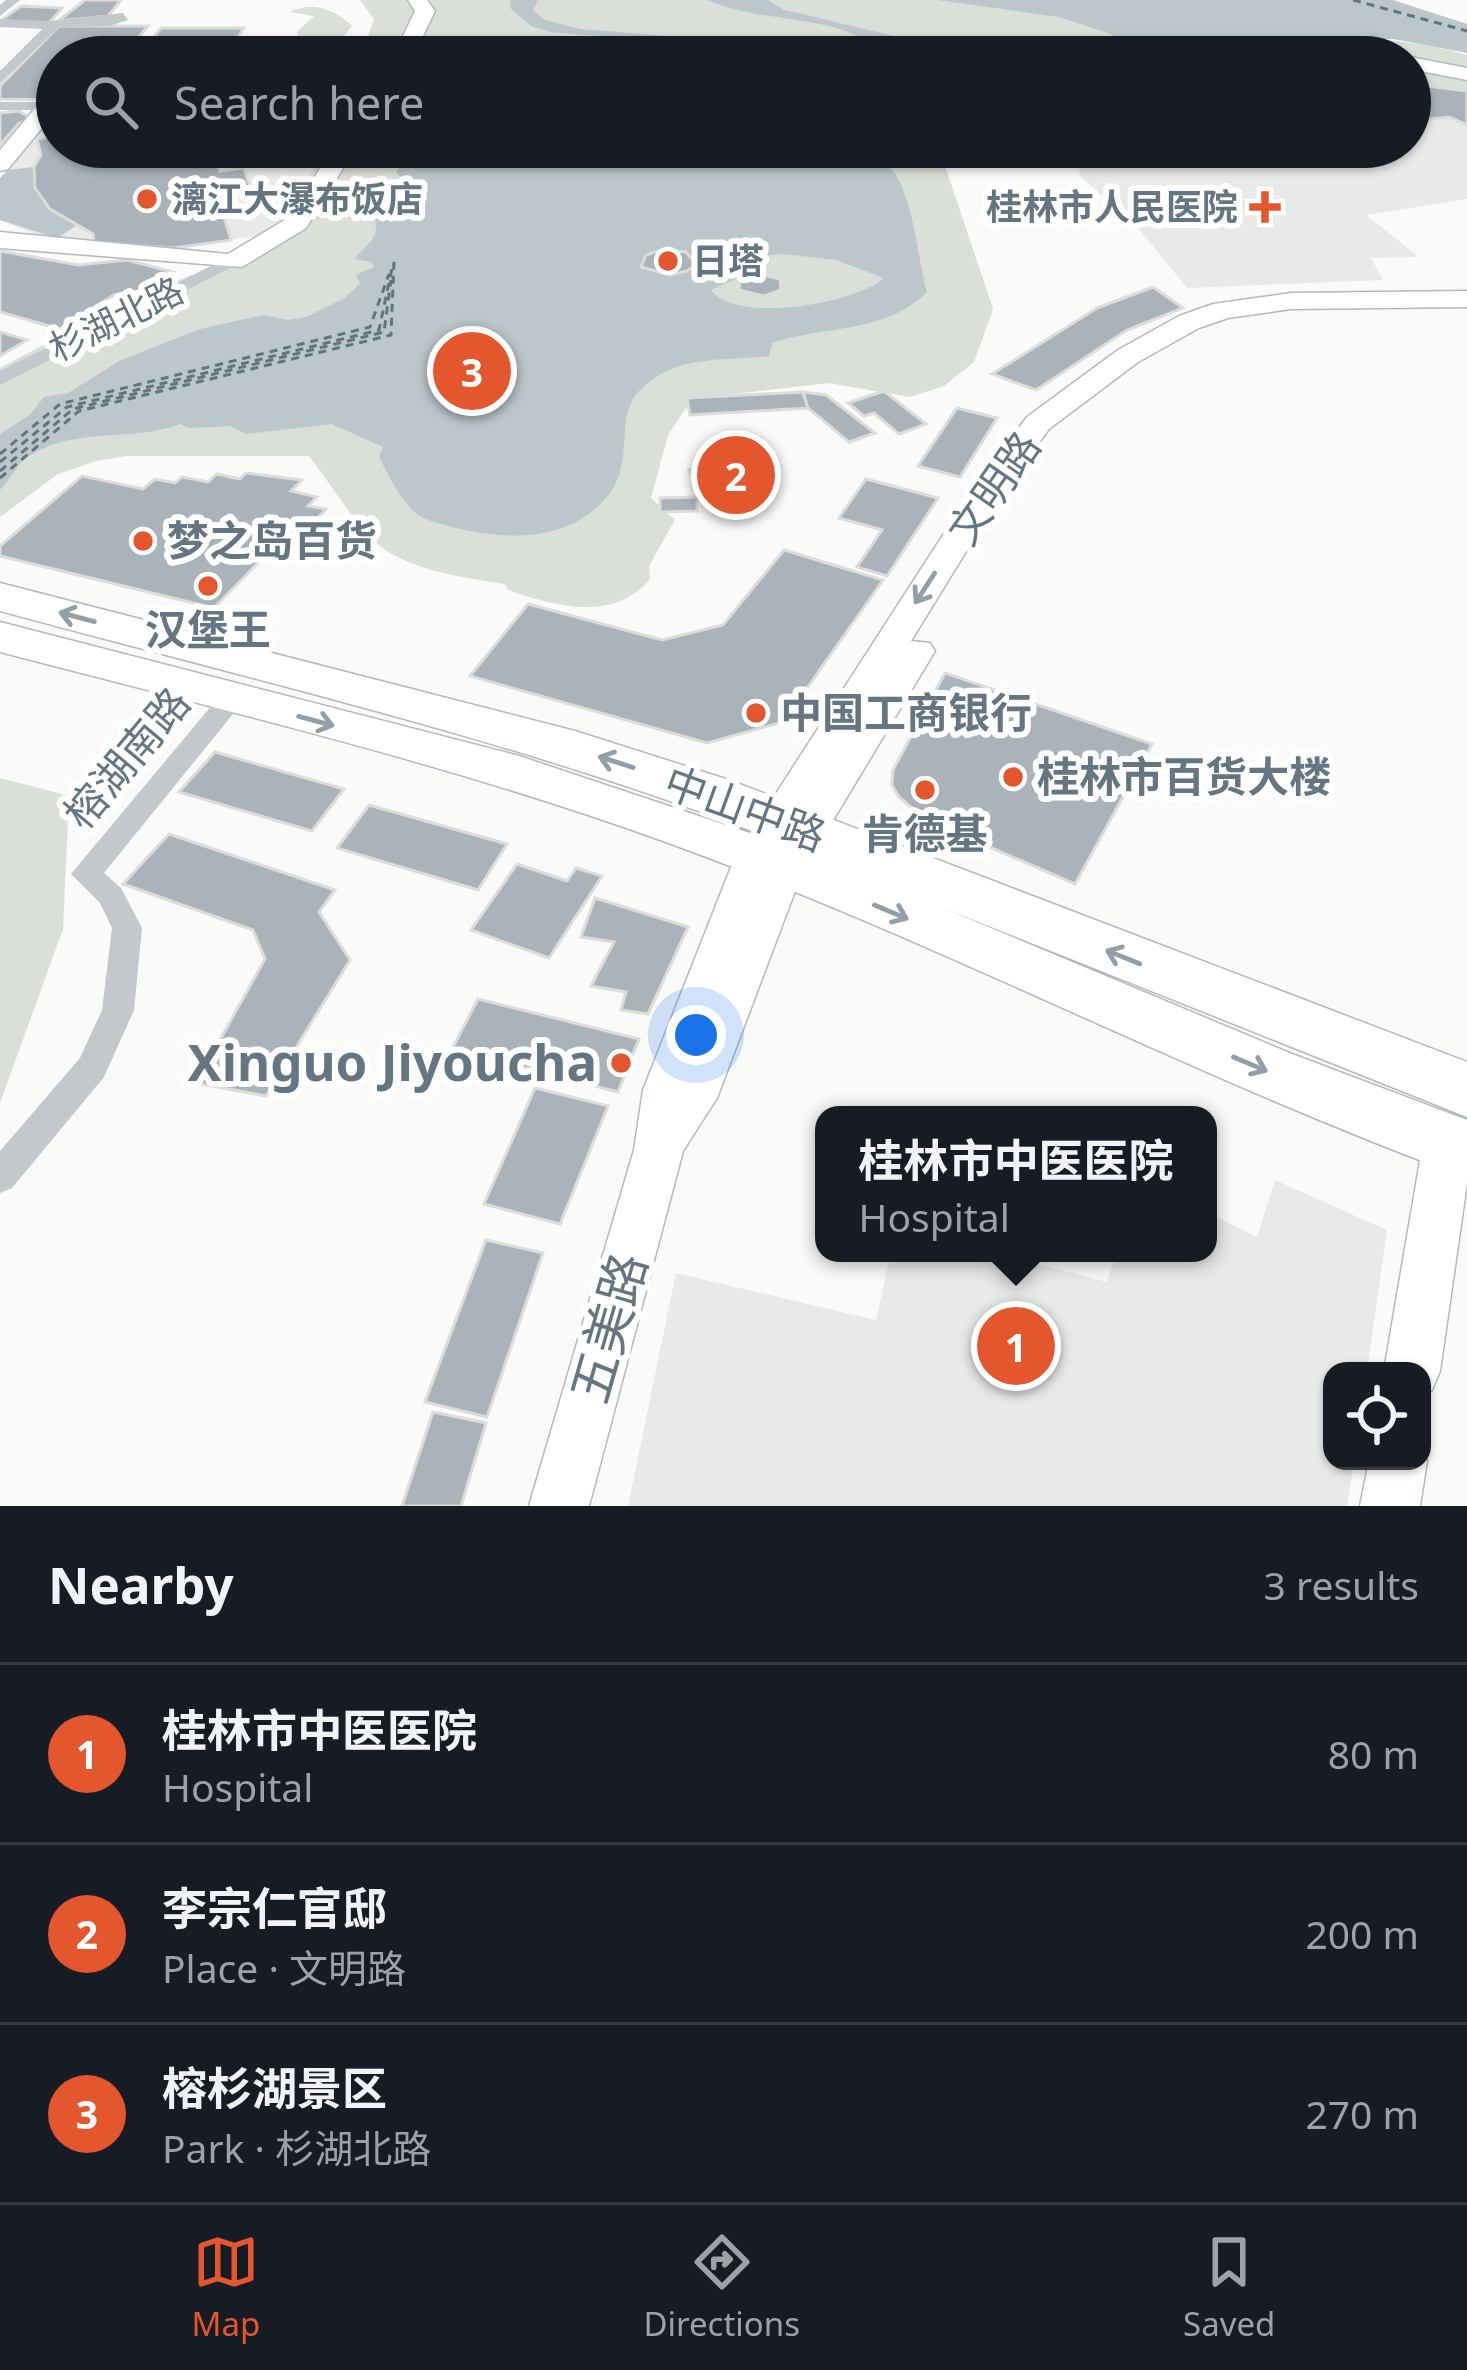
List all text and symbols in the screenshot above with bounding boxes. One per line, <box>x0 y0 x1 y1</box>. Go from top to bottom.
search box <box>36 36 1431 168</box>
icon: search <box>78 69 144 135</box>
text: Search here <box>174 72 424 133</box>
place label: 漓江大瀑布饭店 <box>171 174 423 223</box>
place label: 桂林市人民医院 <box>986 182 1238 231</box>
marker: 漓江大瀑布饭店 <box>134 186 160 212</box>
marker: 桂林市人民医院 <box>1249 191 1281 223</box>
place label: 日塔 <box>692 236 764 285</box>
marker: 日塔 <box>655 248 681 274</box>
street label: 杉湖北路 <box>40 265 191 372</box>
pin: 3 <box>433 326 511 416</box>
street label: 文明路 <box>933 419 1052 555</box>
pin: 2 <box>697 430 775 520</box>
place label: 梦之岛百货 <box>167 511 377 568</box>
marker: 梦之岛百货 <box>130 528 156 554</box>
one-way arrow <box>913 571 938 605</box>
marker: 汉堡王 <box>195 573 221 599</box>
place label: 汉堡王 <box>145 600 271 657</box>
one-way arrow <box>58 605 96 627</box>
street label: 榕湖南路 <box>50 674 202 840</box>
place label: 中国工商银行 <box>780 683 1032 740</box>
marker: 中国工商银行 <box>743 700 769 726</box>
one-way arrow <box>296 711 334 733</box>
place label: 桂林市百货大楼 <box>1037 747 1331 804</box>
one-way arrow <box>598 749 636 771</box>
street label: 中山中路 <box>657 752 834 863</box>
marker: 桂林市百货大楼 <box>1000 764 1026 790</box>
marker: 肯德基 <box>912 777 938 803</box>
place label: 肯德基 <box>862 804 988 861</box>
one-way arrow <box>872 903 909 924</box>
one-way arrow <box>1105 944 1142 966</box>
your location <box>666 1005 726 1065</box>
place label: Xinguo Jiyoucha <box>188 1026 597 1096</box>
marker: Xinguo Jiyoucha <box>608 1050 634 1076</box>
one-way arrow <box>1231 1055 1267 1077</box>
popup <box>815 1106 1217 1262</box>
text: 桂林市中医医院 <box>858 1129 1174 1190</box>
text: Hospital <box>858 1190 1010 1243</box>
street label: 五美路 <box>552 1244 662 1411</box>
pin: 1 <box>977 1301 1055 1391</box>
map controls <box>1323 1362 1431 1470</box>
button: locate <box>1323 1362 1431 1470</box>
text: Nearby <box>48 1549 234 1619</box>
text: 3 results <box>1264 1558 1419 1611</box>
text: 桂林市中医医院 <box>162 1699 477 1760</box>
text: 1 <box>76 1727 98 1780</box>
text: 80 m <box>1328 1727 1419 1780</box>
text: Hospital <box>162 1760 313 1813</box>
text: 李宗仁官邸 <box>162 1877 387 1938</box>
text: 2 <box>76 1907 98 1960</box>
text: 200 m <box>1305 1907 1419 1960</box>
text: Place · 文明路 <box>162 1941 406 1994</box>
text: 榕杉湖景区 <box>162 2057 387 2118</box>
text: 3 <box>76 2087 98 2140</box>
text: 270 m <box>1305 2087 1419 2140</box>
text: Park · 杉湖北路 <box>162 2121 431 2174</box>
tab: Map <box>192 2229 260 2346</box>
tab: Directions <box>643 2229 800 2346</box>
tab: Saved <box>1183 2229 1275 2346</box>

